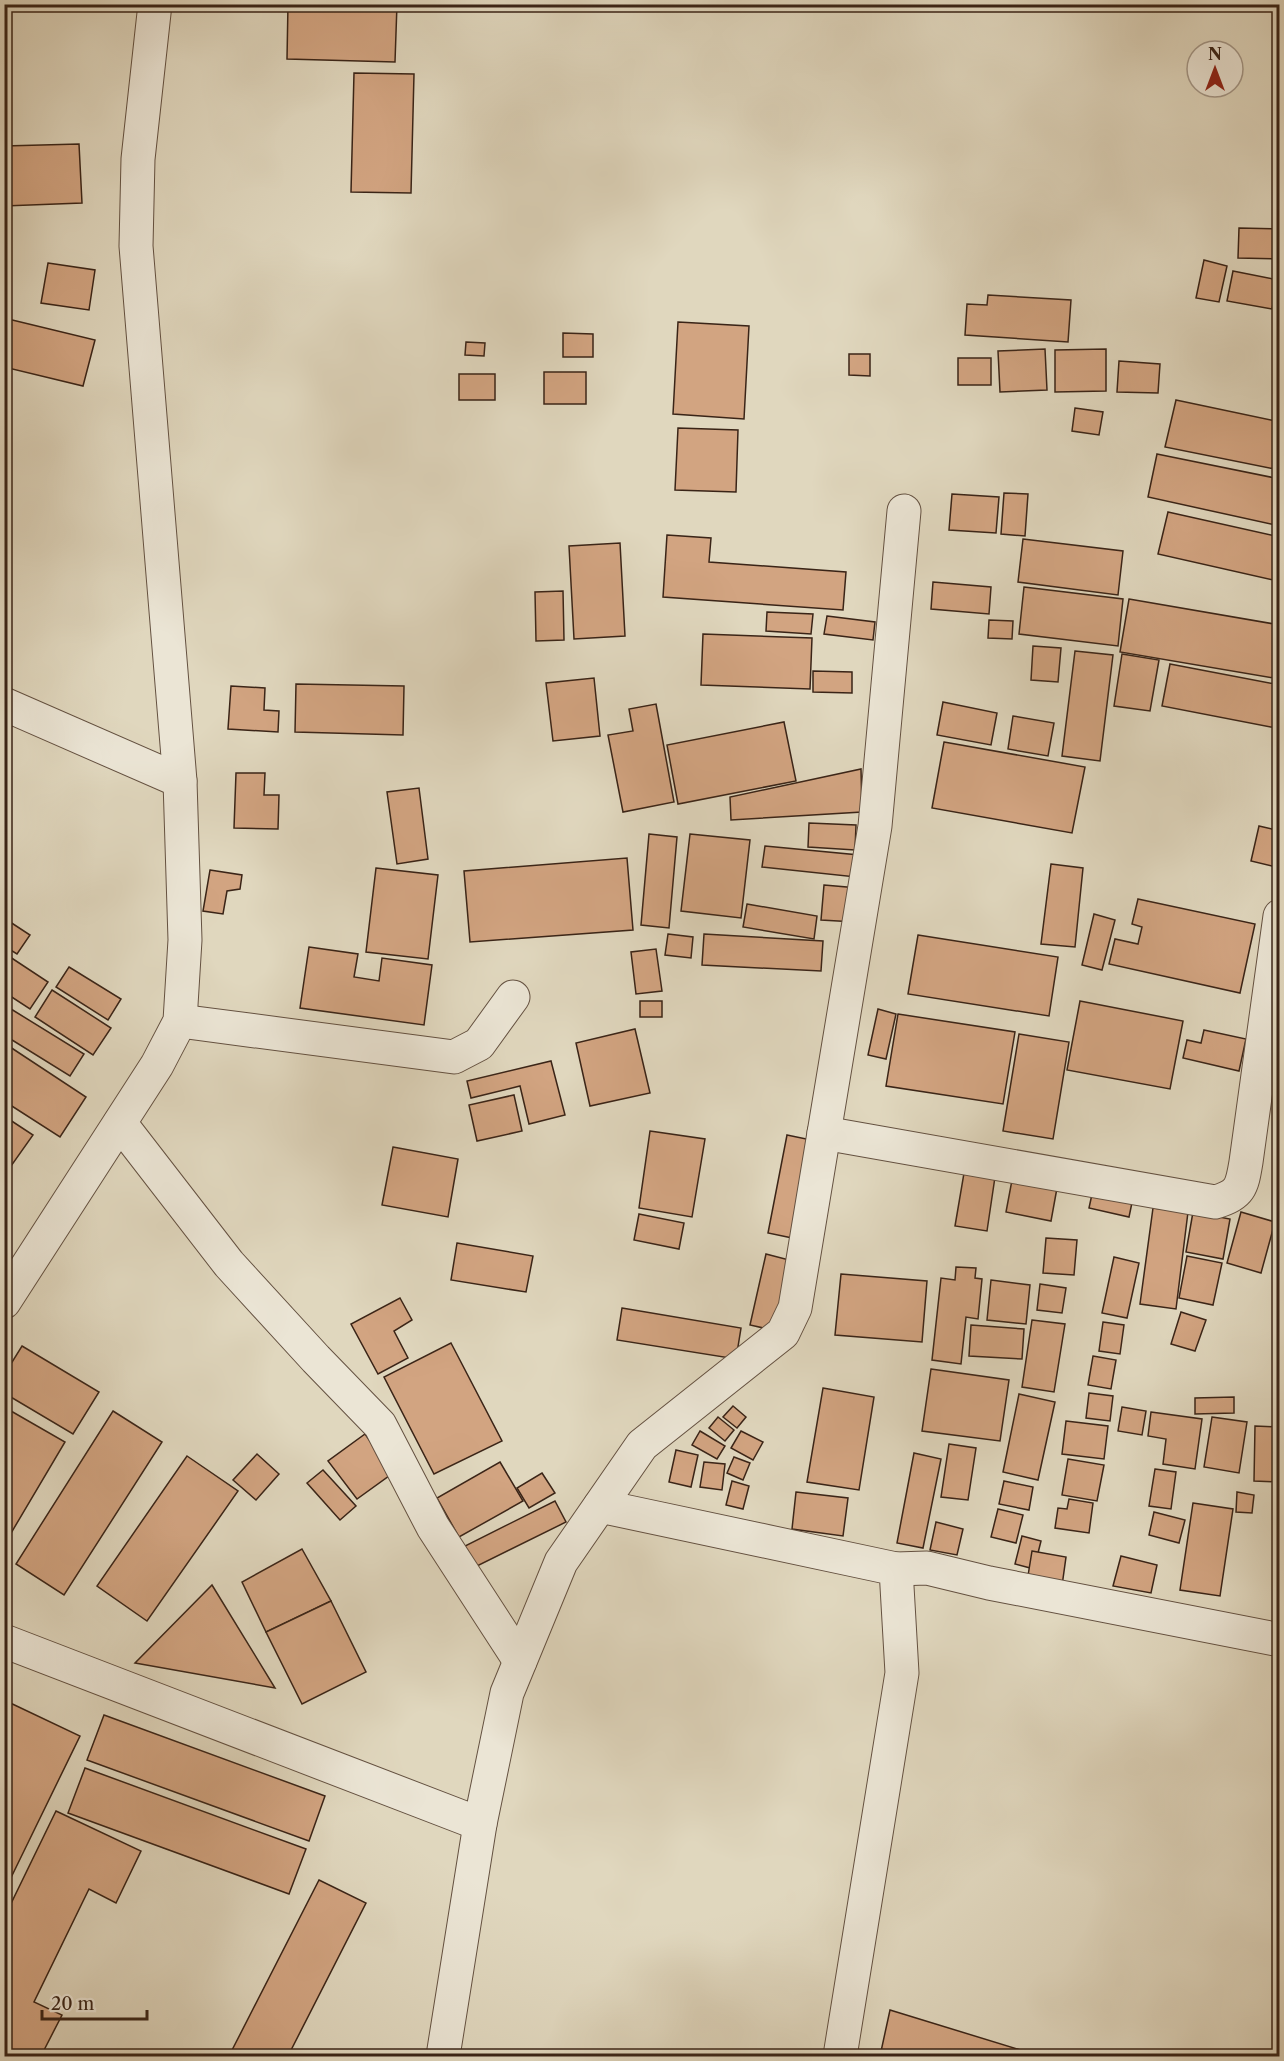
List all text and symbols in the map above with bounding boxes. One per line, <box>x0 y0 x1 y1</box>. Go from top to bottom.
north arrow <box>1185 39 1245 99</box>
text: N <box>1208 44 1222 64</box>
scale bar <box>42 1983 147 2021</box>
text: 20 m <box>51 1993 95 2015</box>

